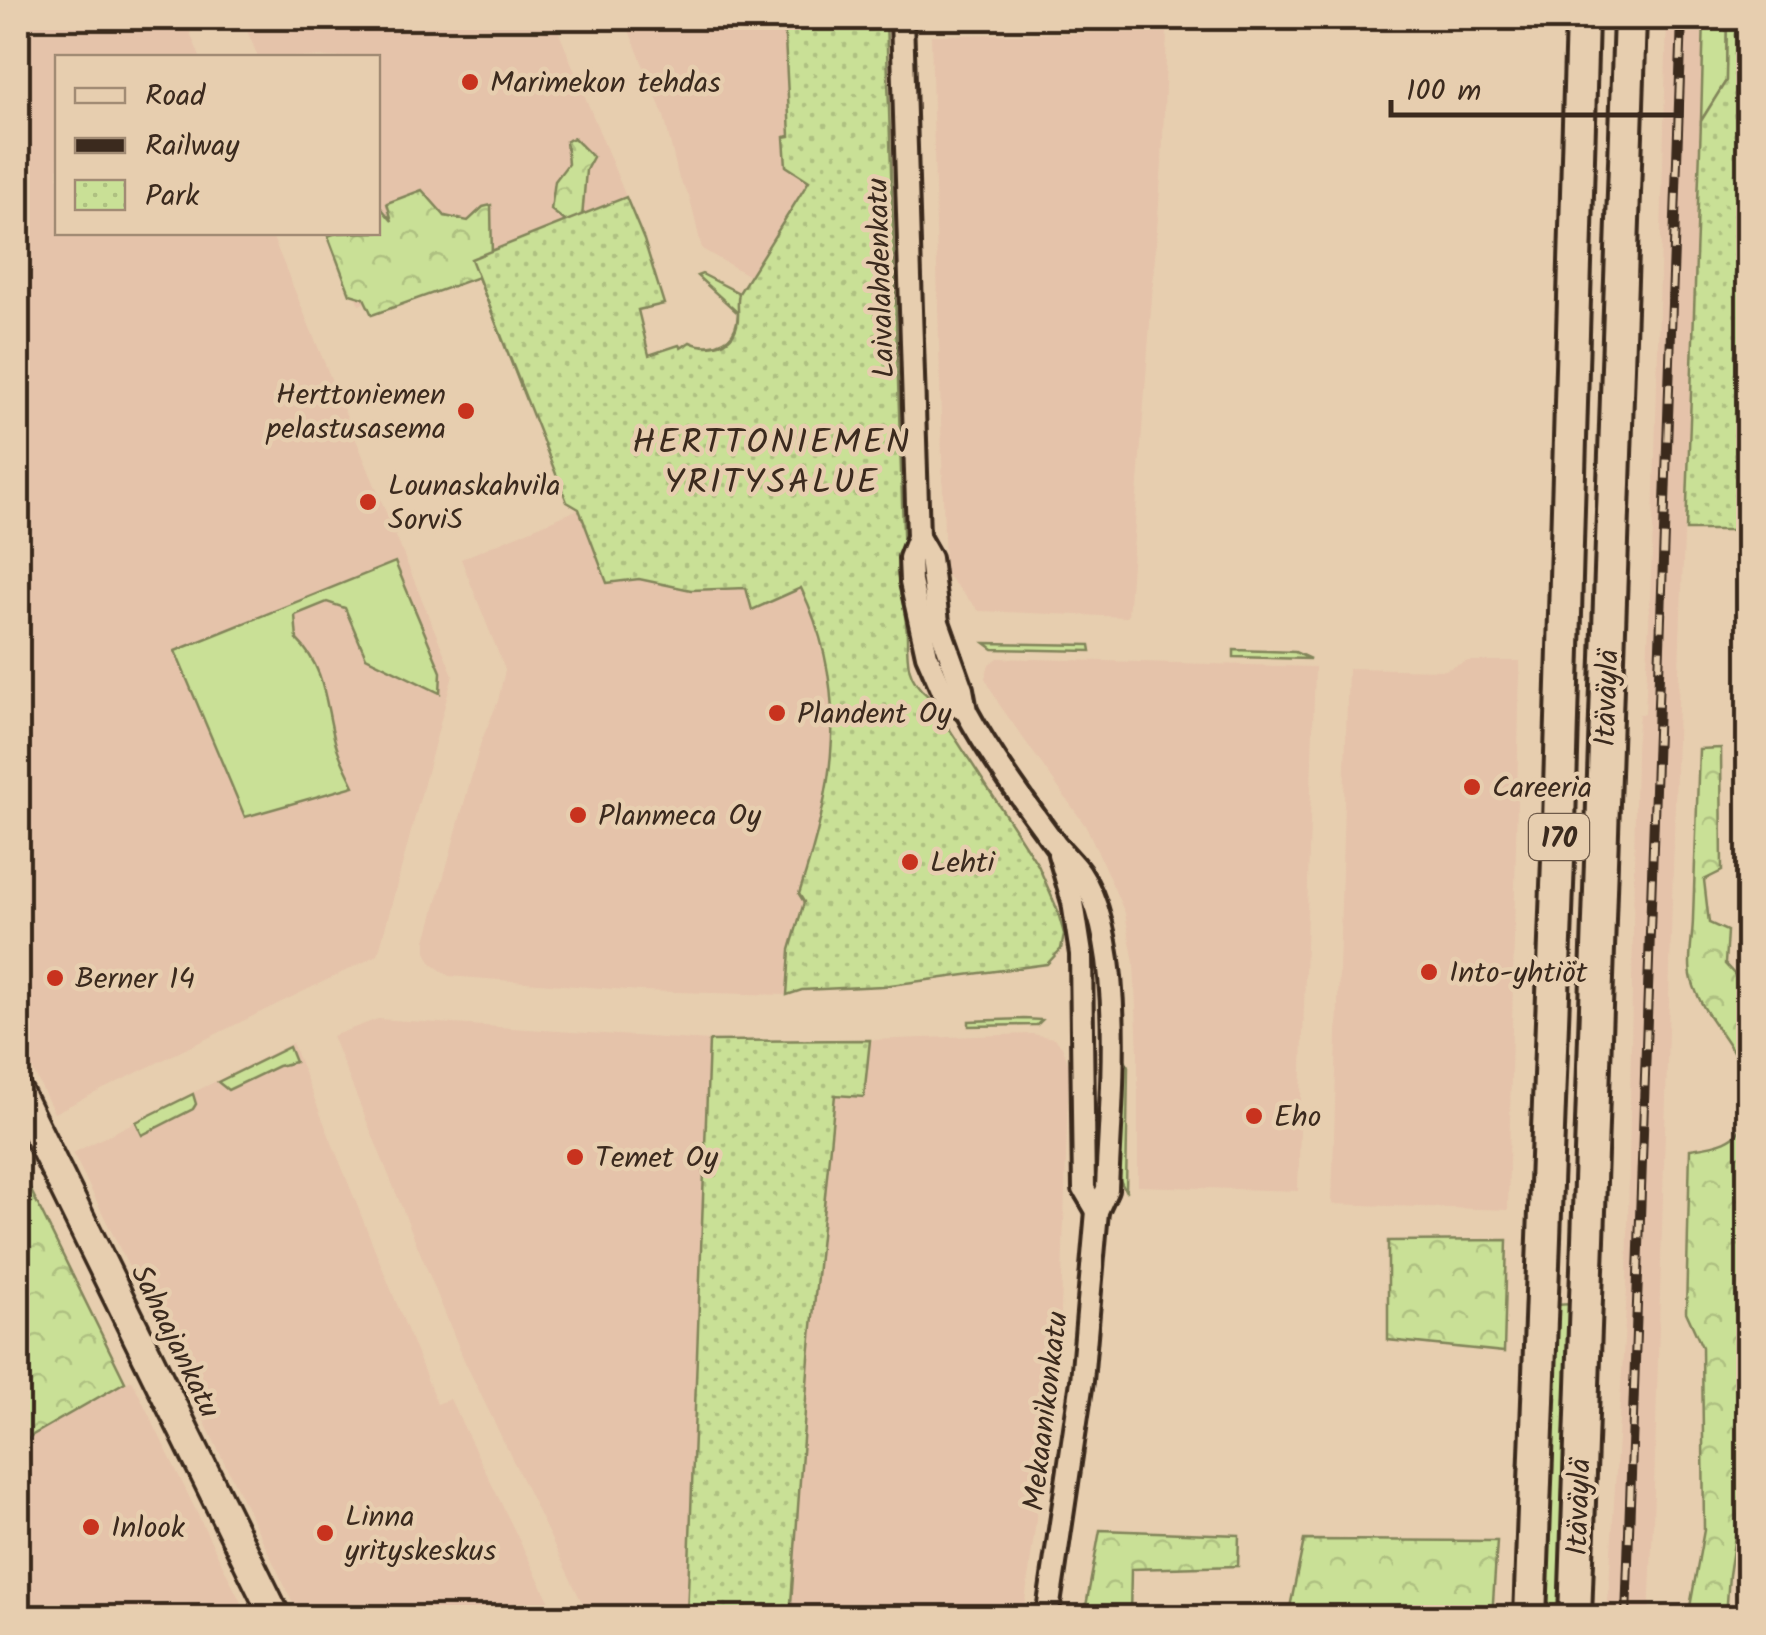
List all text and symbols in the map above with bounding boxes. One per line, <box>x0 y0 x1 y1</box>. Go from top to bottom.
legend <box>55 55 380 235</box>
scale bar <box>1391 55 1681 117</box>
place label: Marimekon tehdas <box>490 60 721 108</box>
text: 100 m <box>1406 68 1481 116</box>
marker: Marimekon tehdas <box>459 71 481 93</box>
text: Road <box>145 73 206 121</box>
text: Railway <box>145 123 240 171</box>
text: Park <box>145 173 200 221</box>
street label: Laivalahdenkatu <box>855 177 909 379</box>
place label: Herttoniemen pelastusasema <box>265 372 446 454</box>
marker: Herttoniemen pelastusasema <box>455 400 477 422</box>
district label: HERTTONIEMEN YRITYSALUE <box>632 416 912 512</box>
place label: Lounaskahvila SorviS <box>388 463 561 545</box>
marker: Lounaskahvila SorviS <box>357 491 379 513</box>
street label: Itäväylä <box>1582 647 1634 748</box>
place label: Plandent Oy <box>797 691 952 739</box>
marker: Plandent Oy <box>766 702 788 724</box>
place label: Careeria <box>1492 765 1592 813</box>
marker: Careeria <box>1461 776 1483 798</box>
place label: Planmeca Oy <box>598 793 762 841</box>
marker: Planmeca Oy <box>567 804 589 826</box>
road number: 170 <box>1529 814 1589 860</box>
place label: Lehti <box>930 840 997 888</box>
marker: Lehti <box>899 851 921 873</box>
place label: Into-yhtiöt <box>1449 950 1588 998</box>
place label: Berner 14 <box>75 956 195 1004</box>
marker: Into-yhtiöt <box>1418 961 1440 983</box>
marker: Berner 14 <box>44 967 66 989</box>
place label: Eho <box>1274 1094 1321 1142</box>
marker: Eho <box>1243 1105 1265 1127</box>
place label: Temet Oy <box>595 1135 719 1183</box>
marker: Temet Oy <box>564 1146 586 1168</box>
street label: Sahaajankatu <box>116 1257 232 1427</box>
street label: Mekaanikonkatu <box>1011 1309 1083 1514</box>
street label: Itäväylä <box>1554 1456 1606 1557</box>
place label: Linna yrityskeskus <box>344 1494 496 1576</box>
place label: Inlook <box>111 1505 186 1553</box>
marker: Inlook <box>80 1516 102 1538</box>
marker: Linna yrityskeskus <box>314 1522 336 1544</box>

